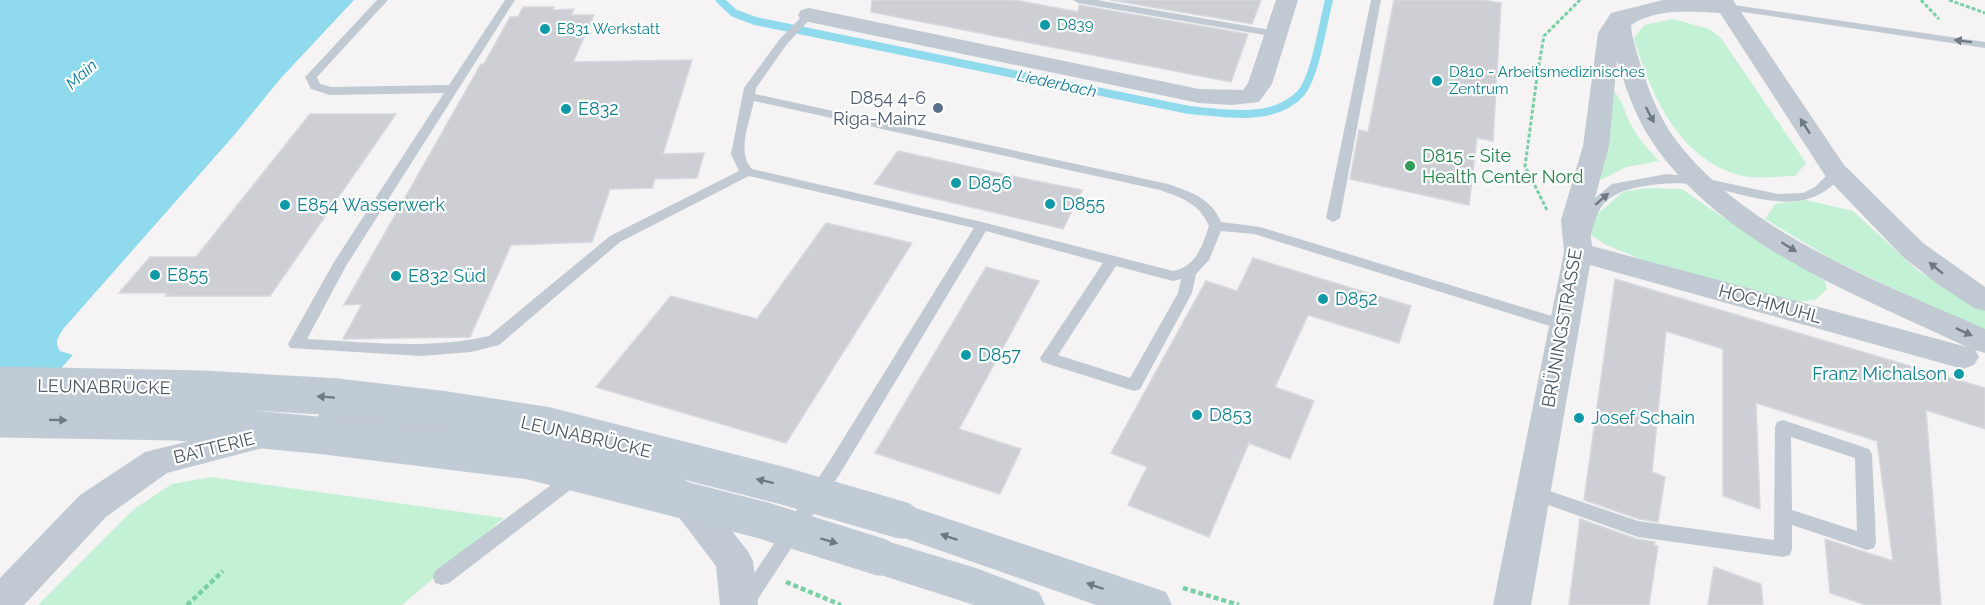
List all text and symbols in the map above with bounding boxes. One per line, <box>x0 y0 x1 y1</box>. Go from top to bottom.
place label: D839 <box>1057 16 1094 34</box>
marker: D839 <box>1038 18 1052 32</box>
place label: E831 Werkstatt <box>557 20 660 38</box>
marker: E831 Werkstatt <box>538 22 552 36</box>
one-way arrow <box>1953 37 1972 46</box>
water label: Main <box>62 55 101 93</box>
place label: D810 - Arbeitsmedizinisches Zentrum <box>1449 63 1645 98</box>
water label: Liederbach <box>1015 66 1098 101</box>
marker: D810 - Arbeitsmedizinisches Zentrum <box>1430 74 1444 88</box>
place label: D854 4-6 Riga-Mainz <box>833 87 926 129</box>
place label: E832 <box>578 98 619 119</box>
marker: D854 4-6 Riga-Mainz <box>931 101 945 115</box>
marker: E832 <box>559 102 573 116</box>
one-way arrow <box>1645 106 1655 123</box>
one-way arrow <box>1800 117 1811 134</box>
place label: D815 - Site Health Center Nord <box>1422 145 1583 187</box>
marker: D815 - Site Health Center Nord <box>1403 159 1417 173</box>
place label: D856 <box>968 172 1012 193</box>
marker: D856 <box>949 176 963 190</box>
place label: D855 <box>1062 193 1105 214</box>
one-way arrow <box>1594 193 1610 206</box>
place label: E854 Wasserwerk <box>297 194 445 215</box>
marker: D855 <box>1043 197 1057 211</box>
marker: E854 Wasserwerk <box>278 198 292 212</box>
one-way arrow <box>1781 242 1797 253</box>
street label: BRÜNINGSTRASSE <box>1537 247 1586 409</box>
one-way arrow <box>1929 263 1944 275</box>
place label: E855 <box>167 264 208 285</box>
place label: E832 Süd <box>408 265 486 286</box>
marker: E855 <box>148 268 162 282</box>
marker: E832 Süd <box>389 269 403 283</box>
street label: HOCHMUHL <box>1716 280 1824 327</box>
place label: D852 <box>1335 288 1378 309</box>
marker: D852 <box>1316 292 1330 306</box>
one-way arrow <box>1956 328 1973 337</box>
place label: D857 <box>978 344 1021 365</box>
marker: D857 <box>959 348 973 362</box>
place label: Franz Michalson <box>1812 363 1947 384</box>
marker: Franz Michalson <box>1952 367 1966 381</box>
street label: LEUNABRÜCKE <box>37 375 171 398</box>
one-way arrow <box>317 392 336 401</box>
place label: D853 <box>1209 404 1252 425</box>
place label: Josef Schain <box>1591 407 1695 428</box>
marker: D853 <box>1190 408 1204 422</box>
street label: LEUNABRÜCKE <box>519 411 653 462</box>
marker: Josef Schain <box>1572 411 1586 425</box>
one-way arrow <box>49 415 68 425</box>
street label: BATTERIE <box>171 427 257 468</box>
one-way arrow <box>755 475 774 485</box>
one-way arrow <box>940 531 958 541</box>
one-way arrow <box>820 536 838 546</box>
one-way arrow <box>1086 581 1104 591</box>

